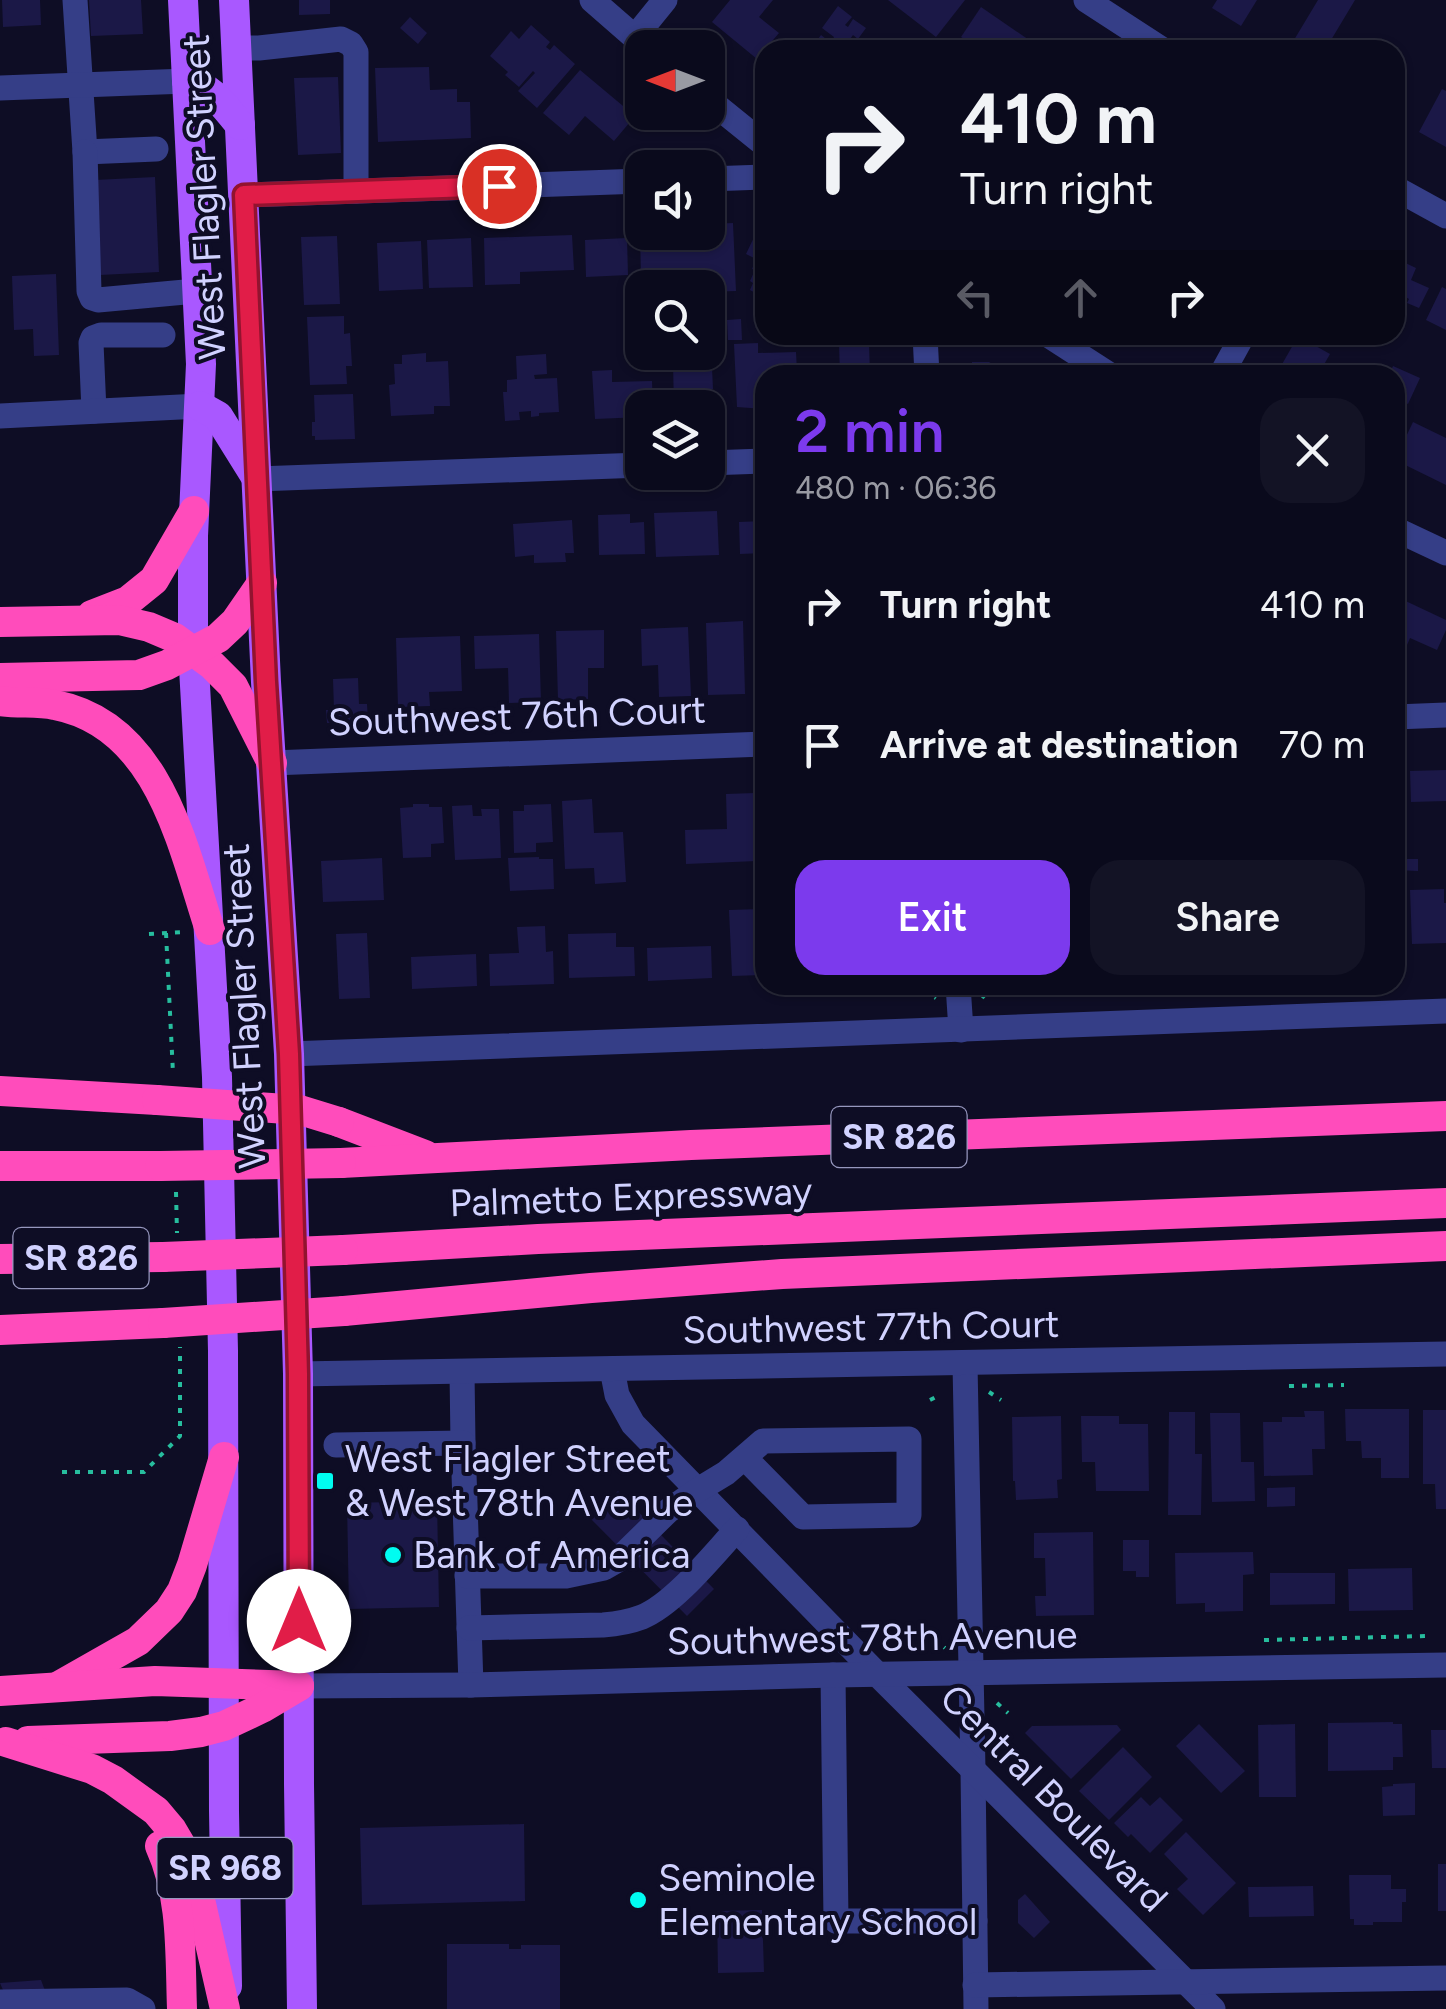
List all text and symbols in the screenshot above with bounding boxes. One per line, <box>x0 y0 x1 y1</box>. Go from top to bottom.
north arrow <box>625 30 725 130</box>
map controls <box>625 30 725 490</box>
street label: West Flagler Street <box>173 33 235 361</box>
text: 410 m <box>960 76 1157 161</box>
icon: right <box>795 80 925 210</box>
pin <box>457 144 542 229</box>
button: sound <box>625 150 725 250</box>
icon: arrive <box>472 159 527 214</box>
text: Turn right <box>960 161 1153 215</box>
button: search <box>625 270 725 370</box>
icon: left <box>948 270 1003 325</box>
icon: ahead <box>1053 270 1108 325</box>
icon: right <box>1158 270 1213 325</box>
button: layers <box>625 390 725 490</box>
text: 2 min <box>795 395 944 467</box>
button: close <box>1260 398 1365 503</box>
text: 480 m · 06:36 <box>795 469 996 507</box>
icon: right <box>795 578 850 633</box>
text: Turn right <box>880 582 1052 628</box>
text: 410 m <box>1260 582 1365 628</box>
street label: Southwest 76th Court <box>327 686 707 746</box>
icon: arrive <box>795 718 850 773</box>
text: Arrive at destination <box>880 722 1238 768</box>
text: 70 m <box>1279 722 1365 768</box>
street label: West Flagler Street <box>213 842 275 1170</box>
button: Exit <box>795 860 1070 975</box>
button: Share <box>1090 860 1365 975</box>
road number: SR 826 <box>832 1107 966 1167</box>
street label: Palmetto Expressway <box>449 1168 813 1226</box>
road number: SR 826 <box>13 1228 148 1288</box>
street label: Southwest 77th Court <box>682 1301 1060 1353</box>
place label: West Flagler Street & West 78th Avenue <box>345 1436 693 1526</box>
marker: West Flagler Street & West 78th Avenue <box>314 1470 336 1492</box>
place label: Bank of America <box>413 1532 690 1578</box>
marker: Bank of America <box>382 1544 404 1566</box>
position arrow <box>247 1569 351 1673</box>
street label: Southwest 78th Avenue <box>666 1611 1078 1665</box>
street label: Central Boulevard <box>931 1675 1177 1921</box>
road number: SR 968 <box>158 1838 292 1898</box>
place label: Seminole Elementary School <box>658 1855 977 1945</box>
marker: Seminole Elementary School <box>627 1889 649 1911</box>

